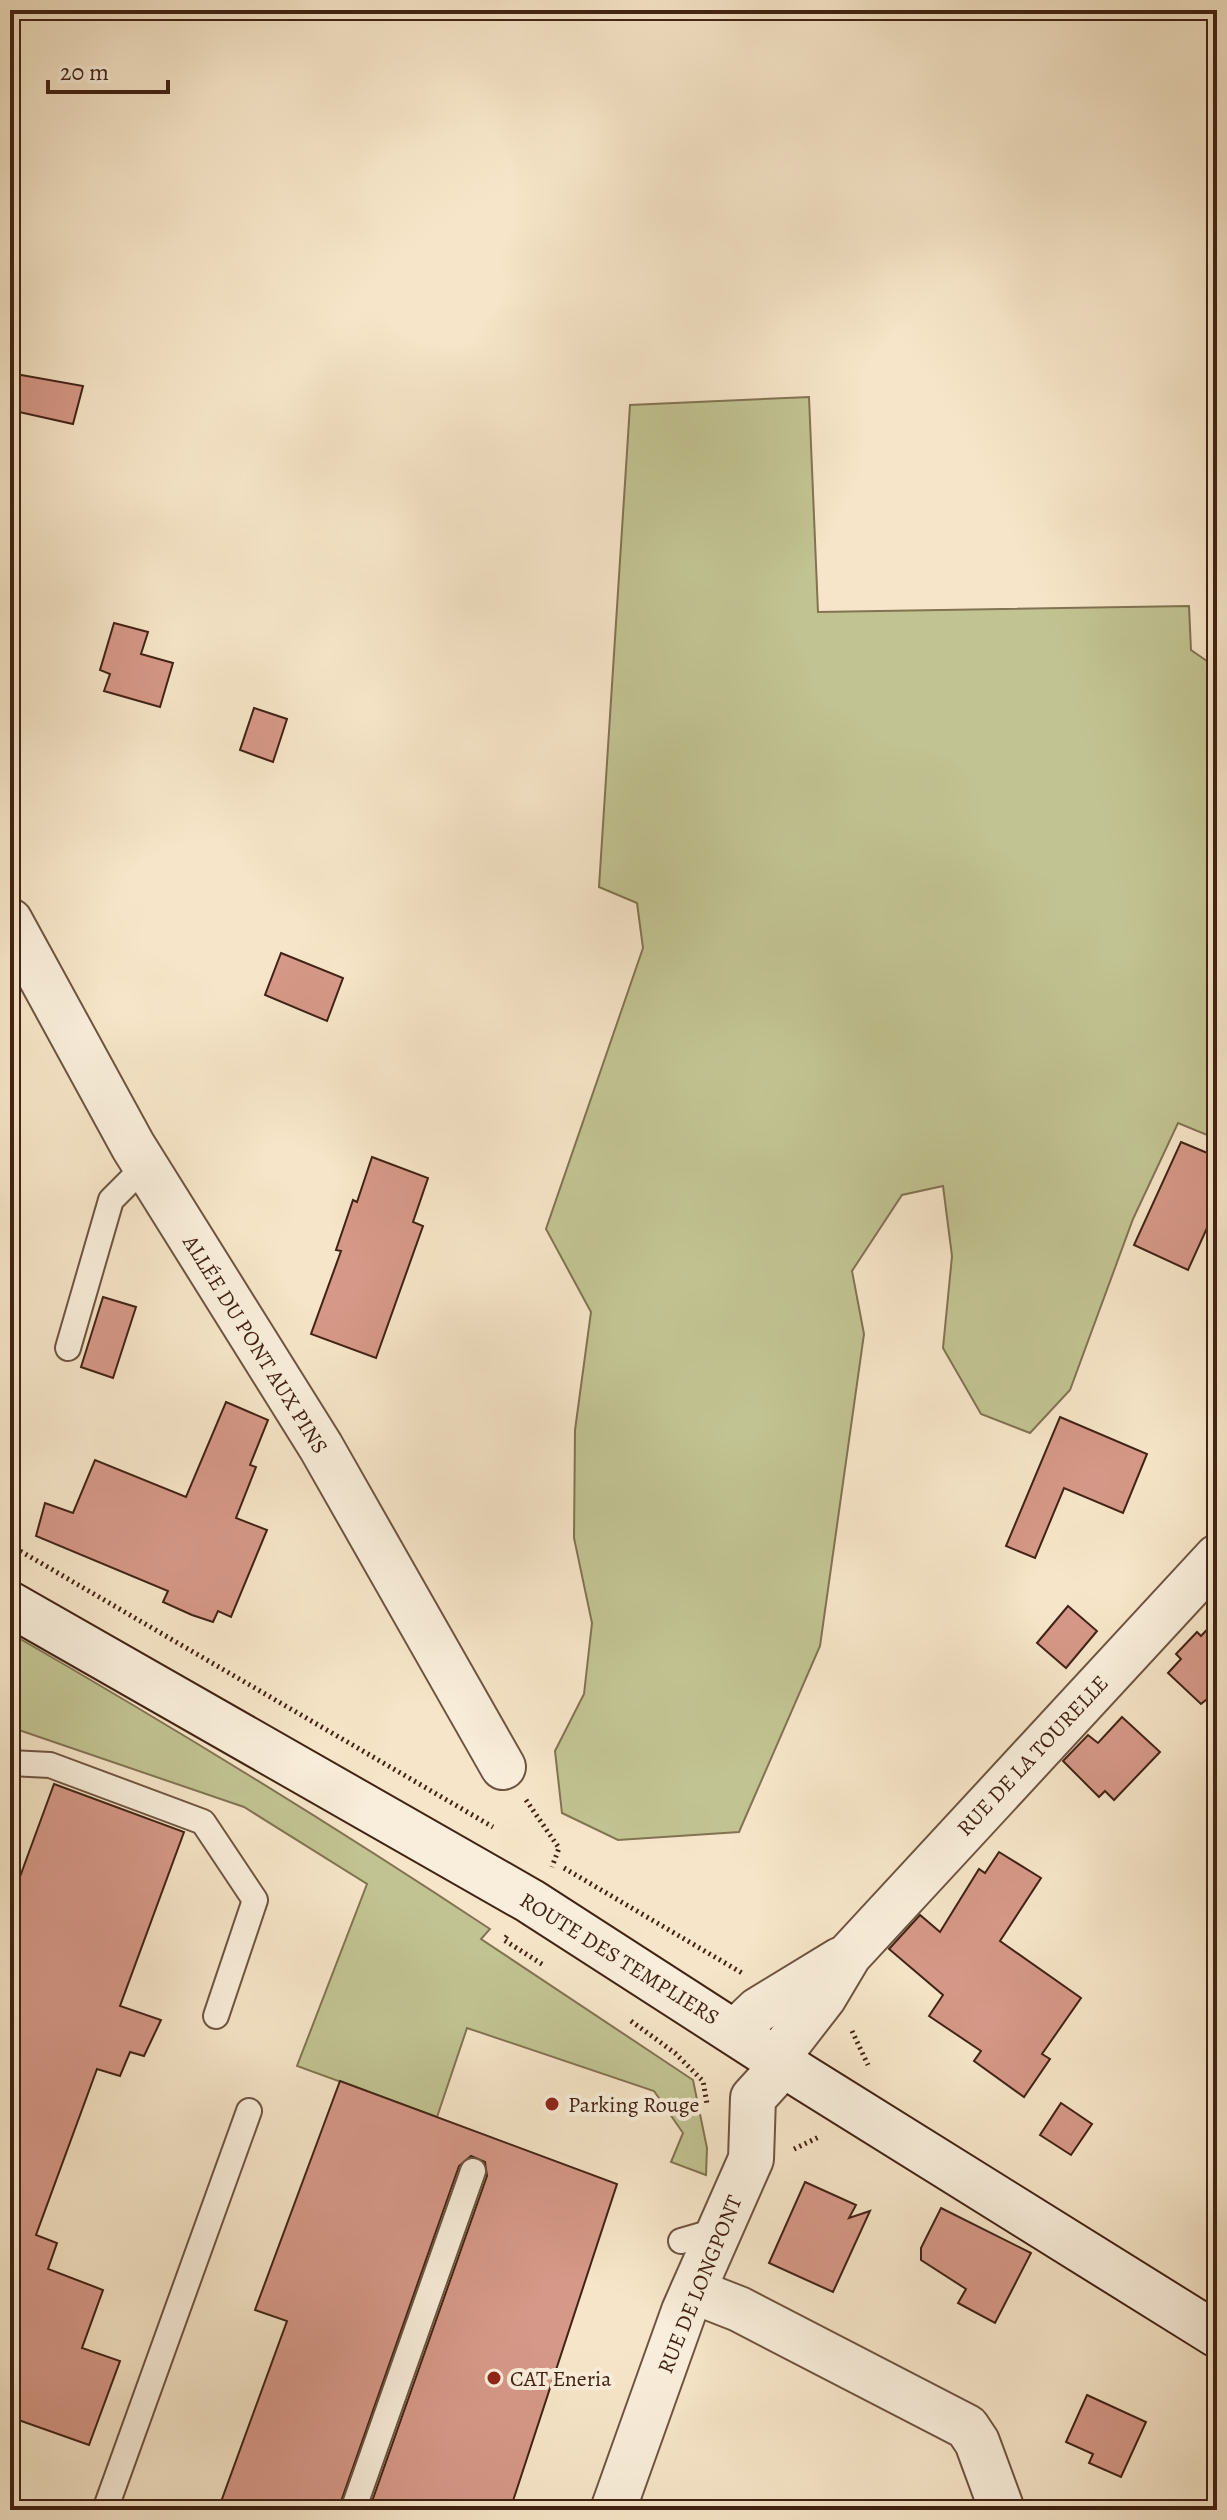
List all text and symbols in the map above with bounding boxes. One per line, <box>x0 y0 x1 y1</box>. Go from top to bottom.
scale bar <box>48 44 168 94</box>
text: 20 m <box>60 56 109 88</box>
street label: ALLÉE DU PONT AUX PINS <box>175 1229 335 1460</box>
street label: RUE DE LA TOURELLE <box>950 1669 1115 1843</box>
street label: ROUTE DES TEMPLIERS <box>514 1885 725 2032</box>
place label: Parking Rouge <box>568 2090 699 2120</box>
marker: Parking Rouge <box>543 2095 561 2113</box>
street label: RUE DE LONGPONT <box>650 2191 749 2378</box>
place label: CAT Eneria <box>510 2364 612 2394</box>
marker: CAT Eneria <box>485 2369 503 2387</box>

